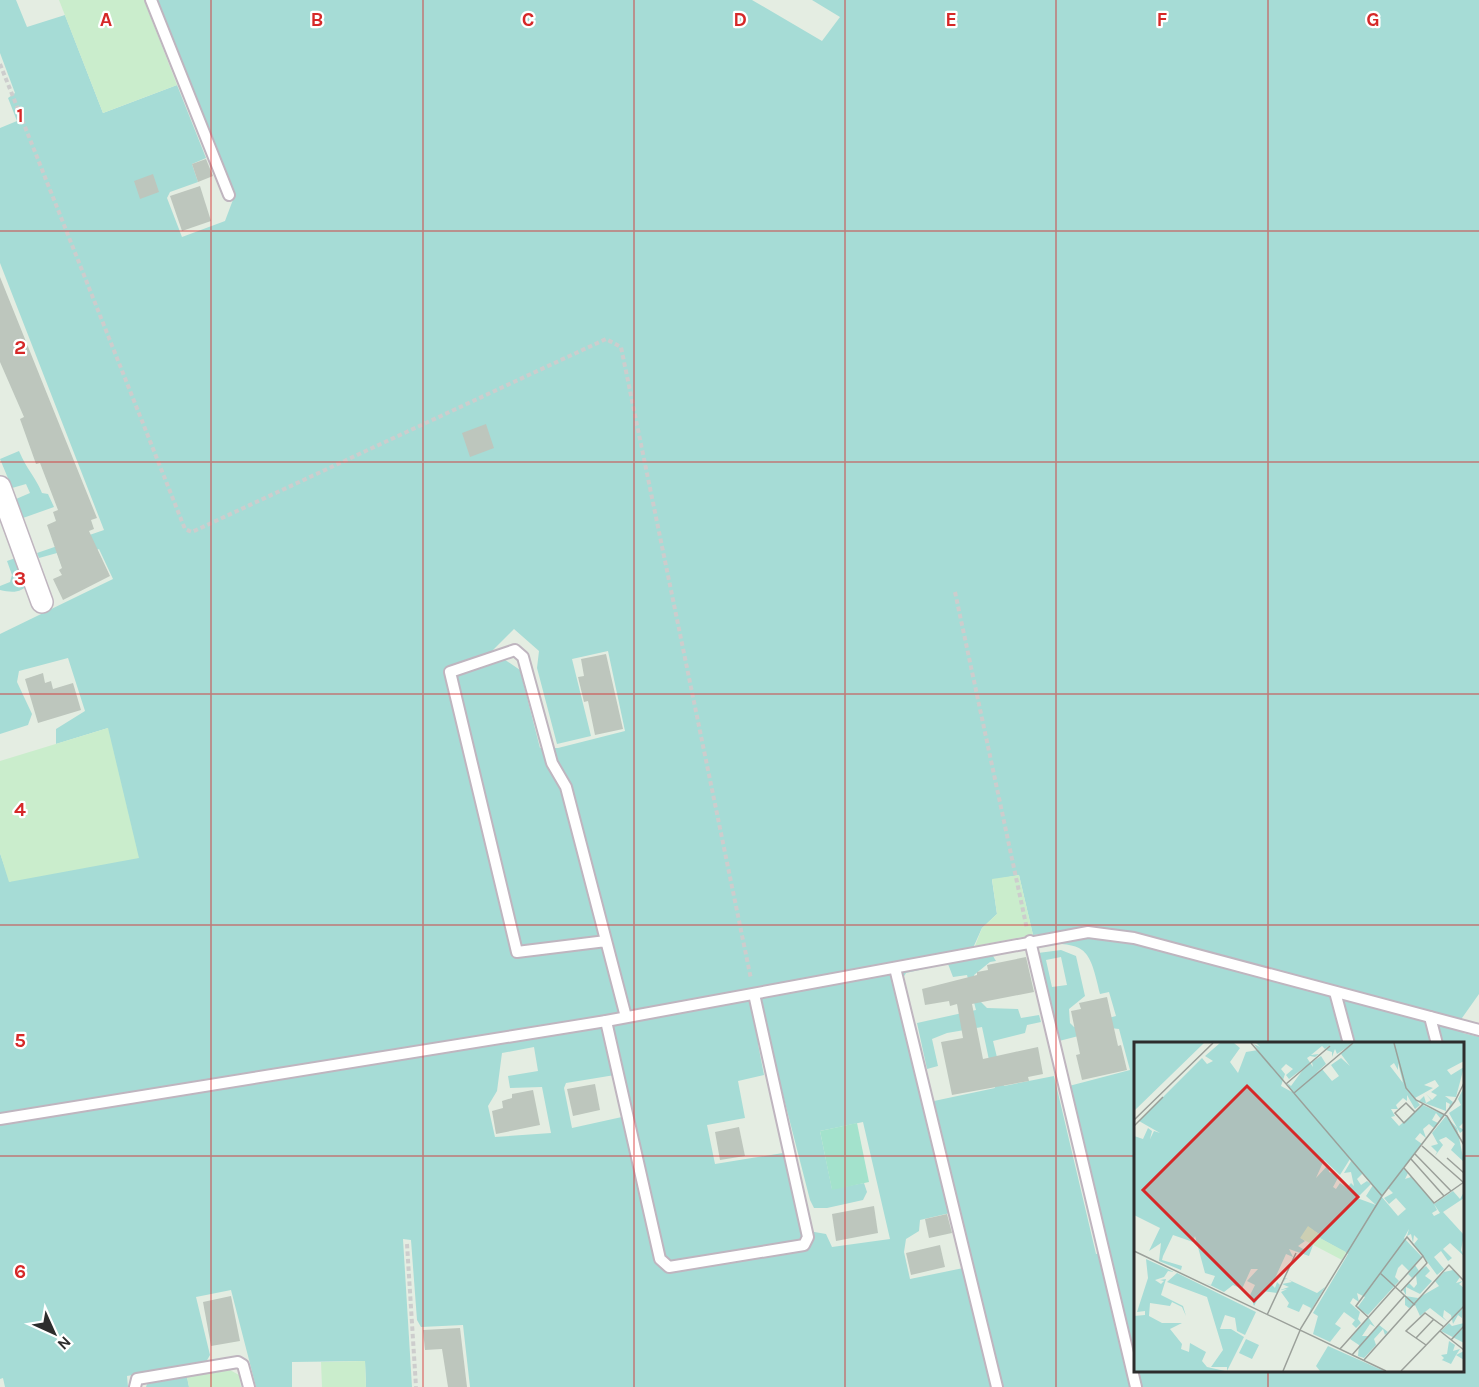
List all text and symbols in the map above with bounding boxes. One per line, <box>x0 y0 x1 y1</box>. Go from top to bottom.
text: A <box>100 8 113 31</box>
text: B <box>311 8 323 31</box>
text: C <box>522 8 534 31</box>
text: D <box>733 8 747 31</box>
text: E <box>945 8 957 31</box>
text: F <box>1157 8 1168 31</box>
text: G <box>1366 8 1380 31</box>
text: 1 <box>16 104 24 127</box>
text: 2 <box>14 336 26 359</box>
text: 3 <box>14 567 26 590</box>
text: 4 <box>14 798 26 821</box>
text: 5 <box>14 1029 26 1052</box>
inset map <box>1134 1042 1464 1372</box>
text: 6 <box>14 1260 26 1283</box>
north arrow <box>24 1303 84 1363</box>
text: N <box>53 1332 75 1354</box>

